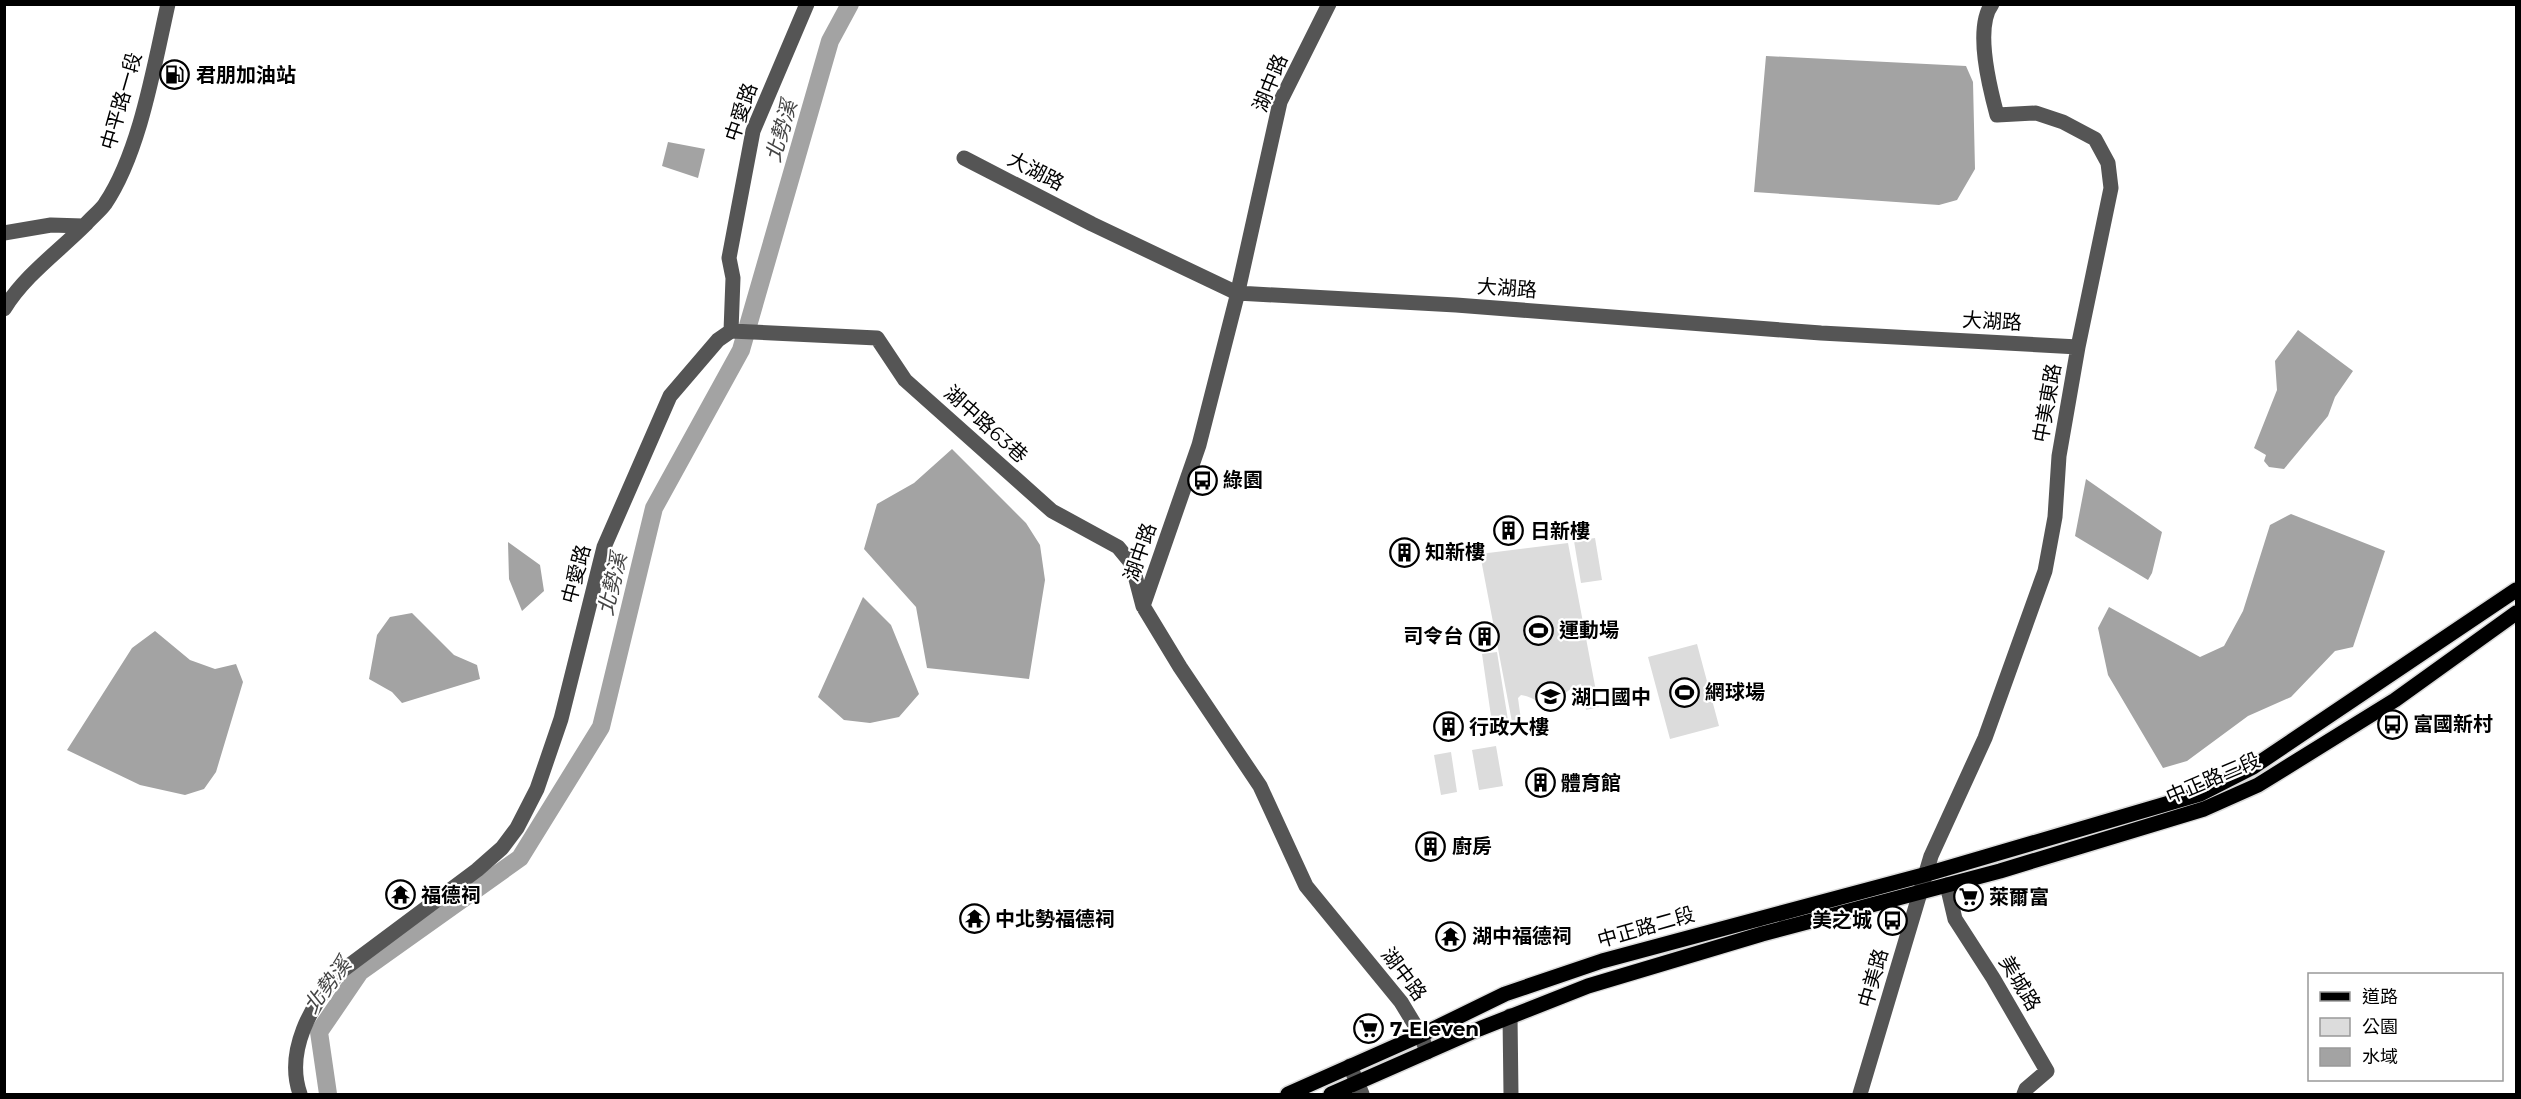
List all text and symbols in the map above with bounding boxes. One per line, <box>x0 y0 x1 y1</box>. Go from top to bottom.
street label: 中平路一段 <box>96 50 146 152</box>
street label: 湖中路 <box>1248 51 1292 115</box>
fuel station icon: 君朋加油站 <box>159 59 191 91</box>
place label: 君朋加油站 <box>196 63 296 87</box>
street label: 中愛路 <box>720 80 762 144</box>
water label: 北勢溪 <box>760 94 803 165</box>
street label: 大湖路 <box>1004 147 1068 195</box>
street label: 大湖路 <box>1476 274 1538 302</box>
street label: 大湖路 <box>1961 307 2023 335</box>
street label: 中美東路 <box>2028 362 2066 444</box>
street label: 湖中路63巷 <box>940 380 1032 468</box>
bus stop icon: 綠園 <box>1186 464 1218 496</box>
place label: 綠園 <box>1223 468 1263 492</box>
building icon: 日新樓 <box>1493 515 1525 547</box>
place label: 日新樓 <box>1530 519 1590 543</box>
street label: 湖中路 <box>1119 520 1161 584</box>
building icon: 知新樓 <box>1388 536 1420 568</box>
place label: 知新樓 <box>1425 540 1485 564</box>
street label: 中愛路 <box>557 542 595 606</box>
water label: 北勢溪 <box>593 548 632 618</box>
sports icon: 運動場 <box>1522 614 1554 646</box>
place label: 運動場 <box>1559 618 1619 642</box>
building icon: 司令台 <box>1468 620 1500 652</box>
place label: 司令台 <box>1403 624 1463 648</box>
sports icon: 網球場 <box>1668 676 1700 708</box>
place label: 網球場 <box>1705 680 1765 704</box>
school or university icon: 湖口國中 <box>1534 681 1566 713</box>
place label: 湖口國中 <box>1571 685 1651 709</box>
bus stop icon: 富國新村 <box>2376 708 2408 740</box>
building icon: 行政大樓 <box>1432 711 1464 743</box>
place label: 富國新村 <box>2413 712 2493 736</box>
place label: 行政大樓 <box>1469 715 1549 739</box>
street label: 中正路三段 <box>2162 747 2264 809</box>
building icon: 體育館 <box>1524 767 1556 799</box>
place label: 體育館 <box>1561 771 1621 795</box>
building icon: 廚房 <box>1415 830 1447 862</box>
place label: 廚房 <box>1452 834 1492 858</box>
temple icon: 福德祠 <box>384 879 416 911</box>
supermarket icon: 萊爾富 <box>1952 881 1984 913</box>
place label: 福德祠 <box>421 883 481 907</box>
place label: 萊爾富 <box>1989 885 2049 909</box>
street label: 中正路二段 <box>1595 902 1697 952</box>
temple icon: 中北勢福德祠 <box>958 903 990 935</box>
bus stop icon: 美之城 <box>1877 904 1909 936</box>
place label: 中北勢福德祠 <box>995 907 1115 931</box>
place label: 美之城 <box>1812 908 1872 932</box>
temple icon: 湖中福德祠 <box>1435 920 1467 952</box>
place label: 湖中福德祠 <box>1472 924 1572 948</box>
street label: 湖中路 <box>1376 943 1432 1005</box>
street label: 中美路 <box>1853 946 1893 1010</box>
water label: 北勢溪 <box>298 950 358 1018</box>
street label: 美城路 <box>1994 951 2046 1015</box>
legend <box>2308 973 2503 1081</box>
text: 道路 <box>2362 986 2398 1008</box>
supermarket icon: 7-Eleven <box>1353 1013 1385 1045</box>
text: 公園 <box>2362 1016 2398 1038</box>
place label: 7-Eleven <box>1390 1017 1479 1041</box>
text: 水域 <box>2362 1046 2398 1068</box>

